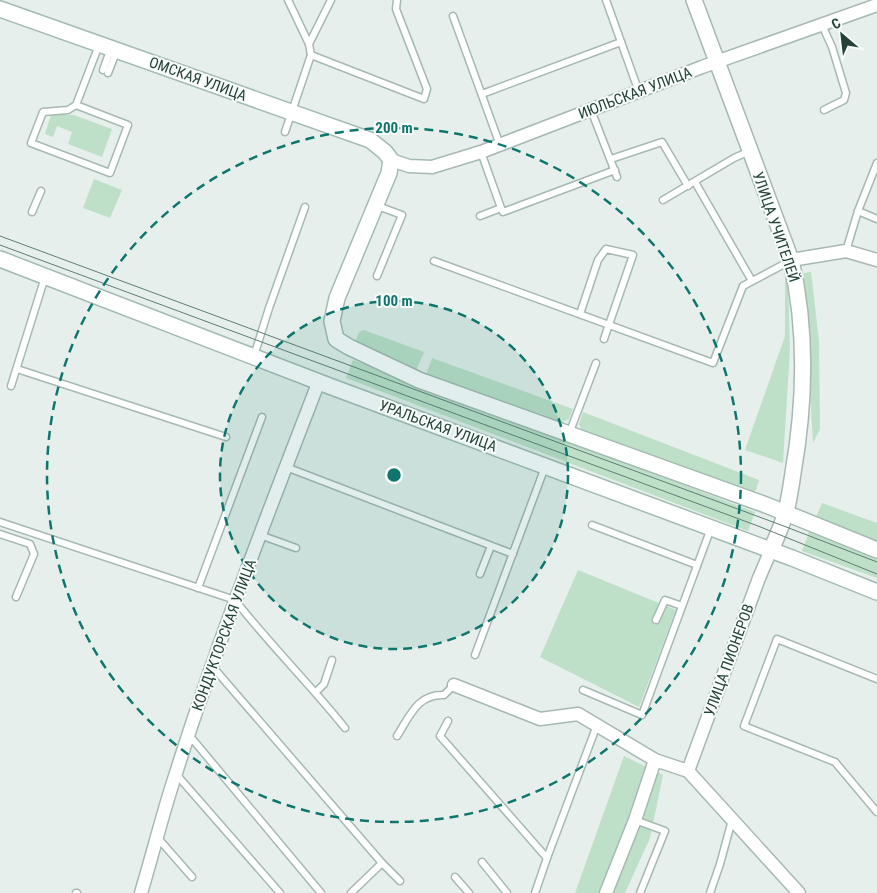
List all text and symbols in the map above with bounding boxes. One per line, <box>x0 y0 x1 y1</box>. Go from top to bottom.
north arrow <box>817 10 867 60</box>
text: С <box>829 15 843 32</box>
street label: ОМСКАЯ УЛИЦА <box>147 53 250 105</box>
street label: ИЮЛЬСКАЯ УЛИЦА <box>576 63 695 123</box>
text: 200 m <box>375 119 413 137</box>
street label: УЛИЦА УЧИТЕЛЕЙ <box>749 169 803 285</box>
text: 100 m <box>375 292 413 310</box>
street label: УРАЛЬСКАЯ УЛИЦА <box>377 396 500 456</box>
centre of rings <box>385 466 403 484</box>
street label: КОНДУКТОРСКАЯ УЛИЦА <box>188 556 260 713</box>
street label: УЛИЦА ПИОНЕРОВ <box>700 601 758 719</box>

